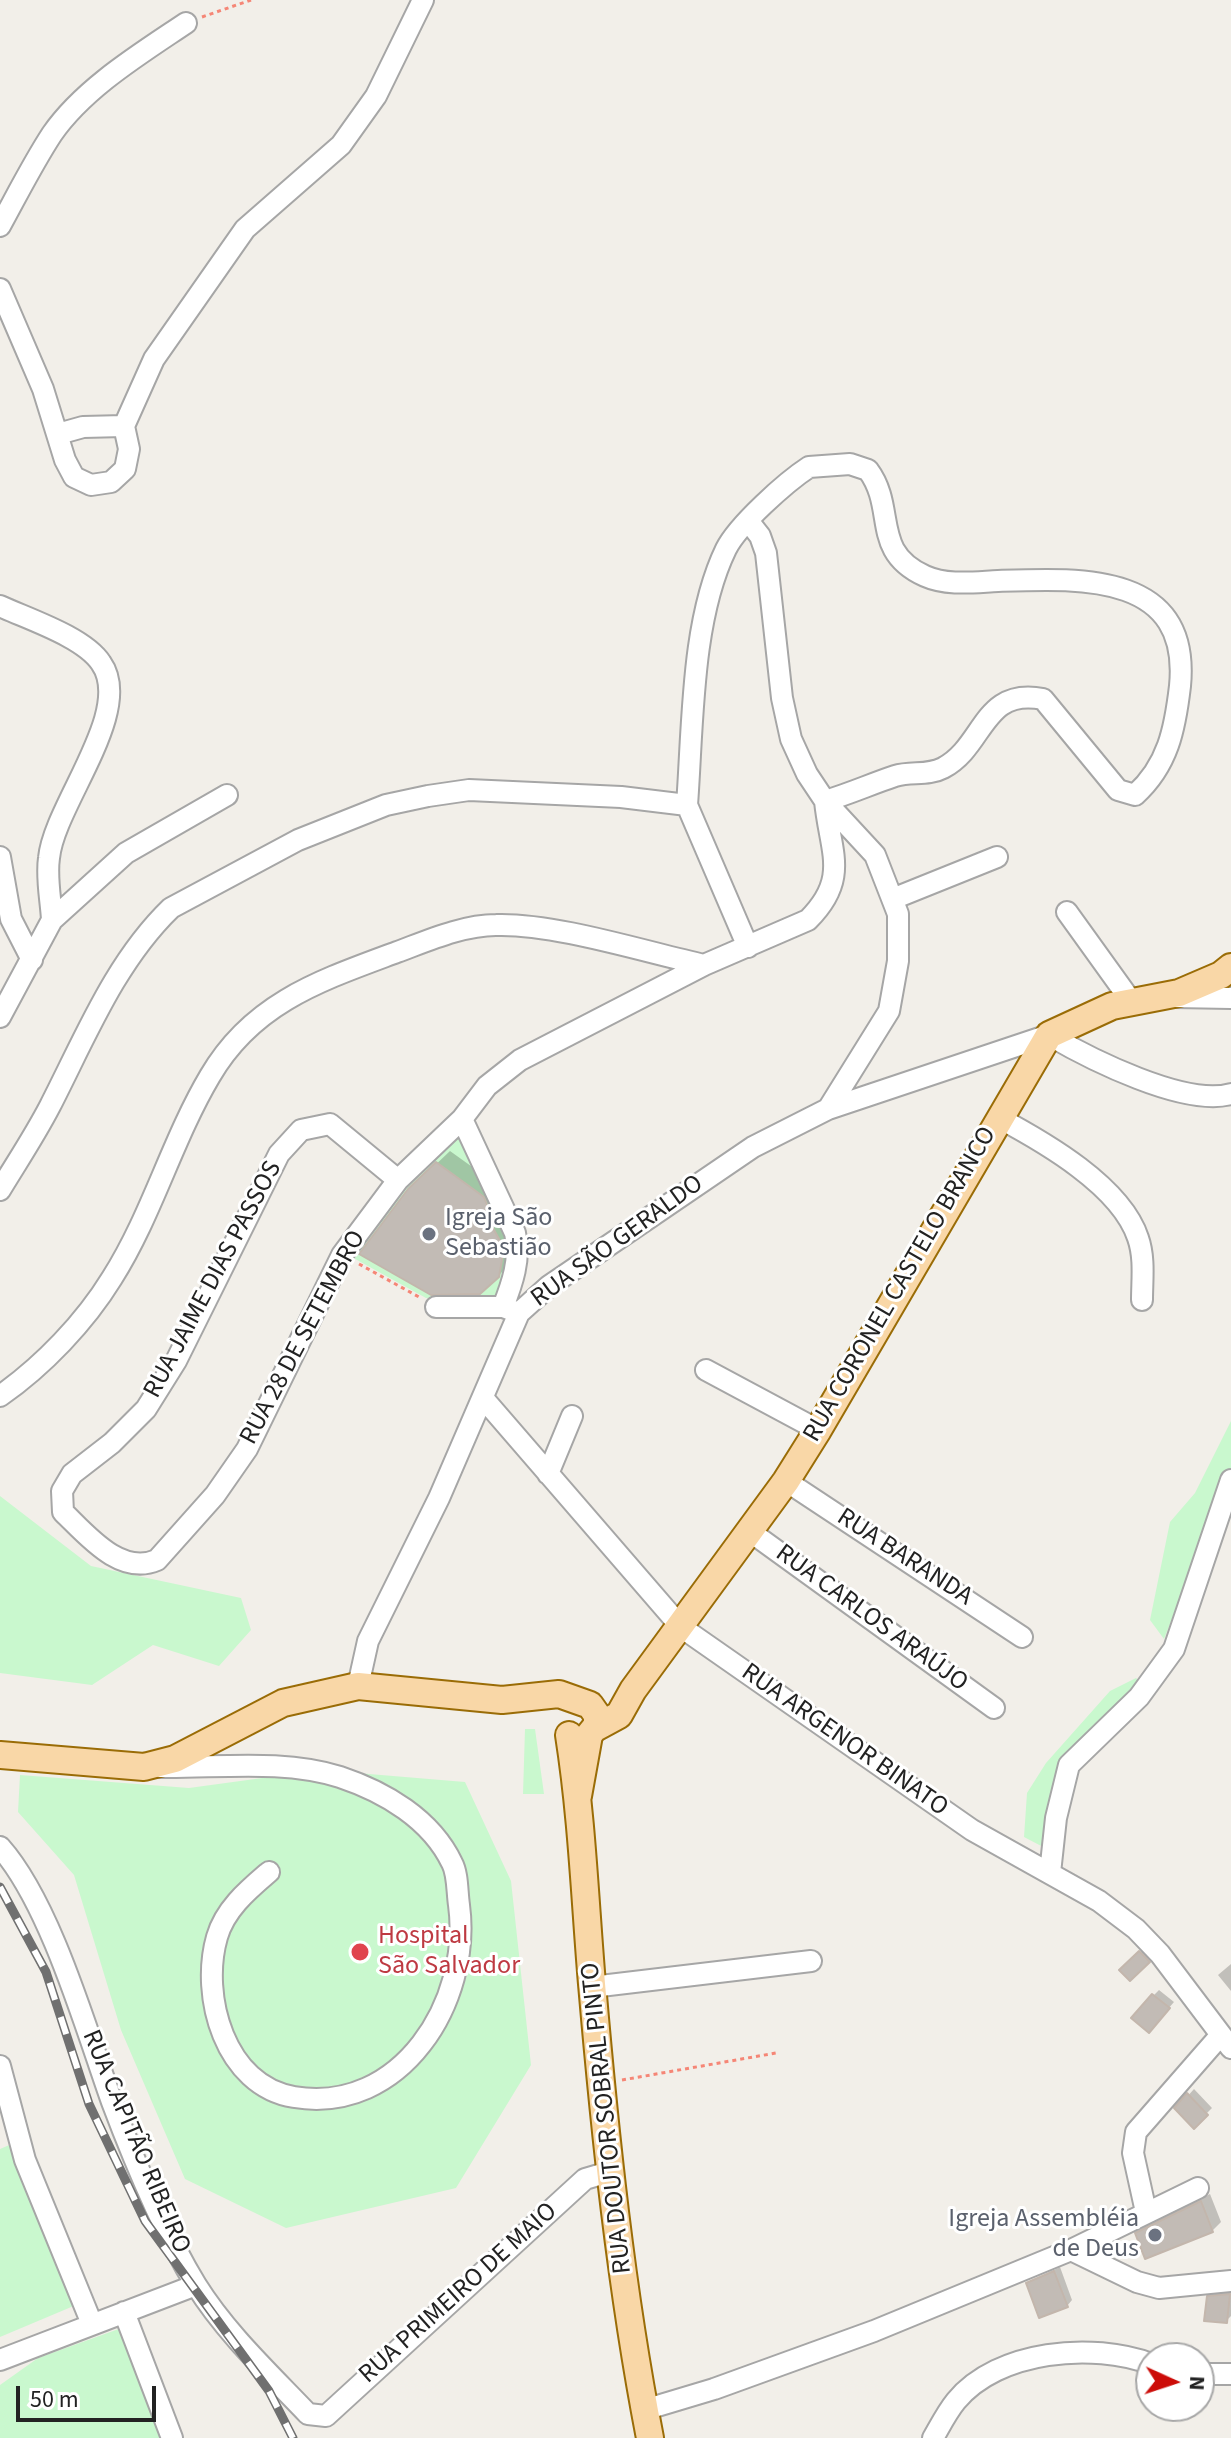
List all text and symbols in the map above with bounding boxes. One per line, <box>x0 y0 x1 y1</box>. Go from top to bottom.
street label: RUA CORONEL CASTELO BRANCO <box>798 1122 1004 1448</box>
street label: RUA JAIME DIAS PASSOS <box>138 1156 290 1404</box>
street label: RUA SÃO GERALDO <box>526 1169 710 1315</box>
place label: Igreja São Sebastião <box>445 1203 552 1264</box>
marker: Igreja São Sebastião <box>420 1225 438 1243</box>
street label: RUA 28 DE SETEMBRO <box>234 1226 374 1450</box>
street label: RUA BARANDA <box>830 1503 978 1613</box>
street label: RUA CARLOS ARAÚJO <box>769 1539 973 1699</box>
street label: RUA ARGENOR BINATO <box>735 1658 953 1824</box>
place label: Hospital São Salvador <box>378 1921 520 1982</box>
marker: Hospital São Salvador <box>349 1941 371 1963</box>
street label: RUA DOUTOR SOBRAL PINTO <box>576 1961 640 2275</box>
street label: RUA CAPITÃO RIBEIRO <box>74 2026 196 2258</box>
street label: RUA PRIMEIRO DE MAIO <box>354 2197 564 2391</box>
place label: Igreja Assembléia de Deus <box>948 2204 1139 2266</box>
marker: Igreja Assembléia de Deus <box>1146 2226 1164 2244</box>
north arrow <box>1135 2342 1215 2422</box>
scale bar <box>20 2370 160 2420</box>
text: N <box>1181 2375 1213 2391</box>
text: 50 m <box>30 2382 79 2417</box>

